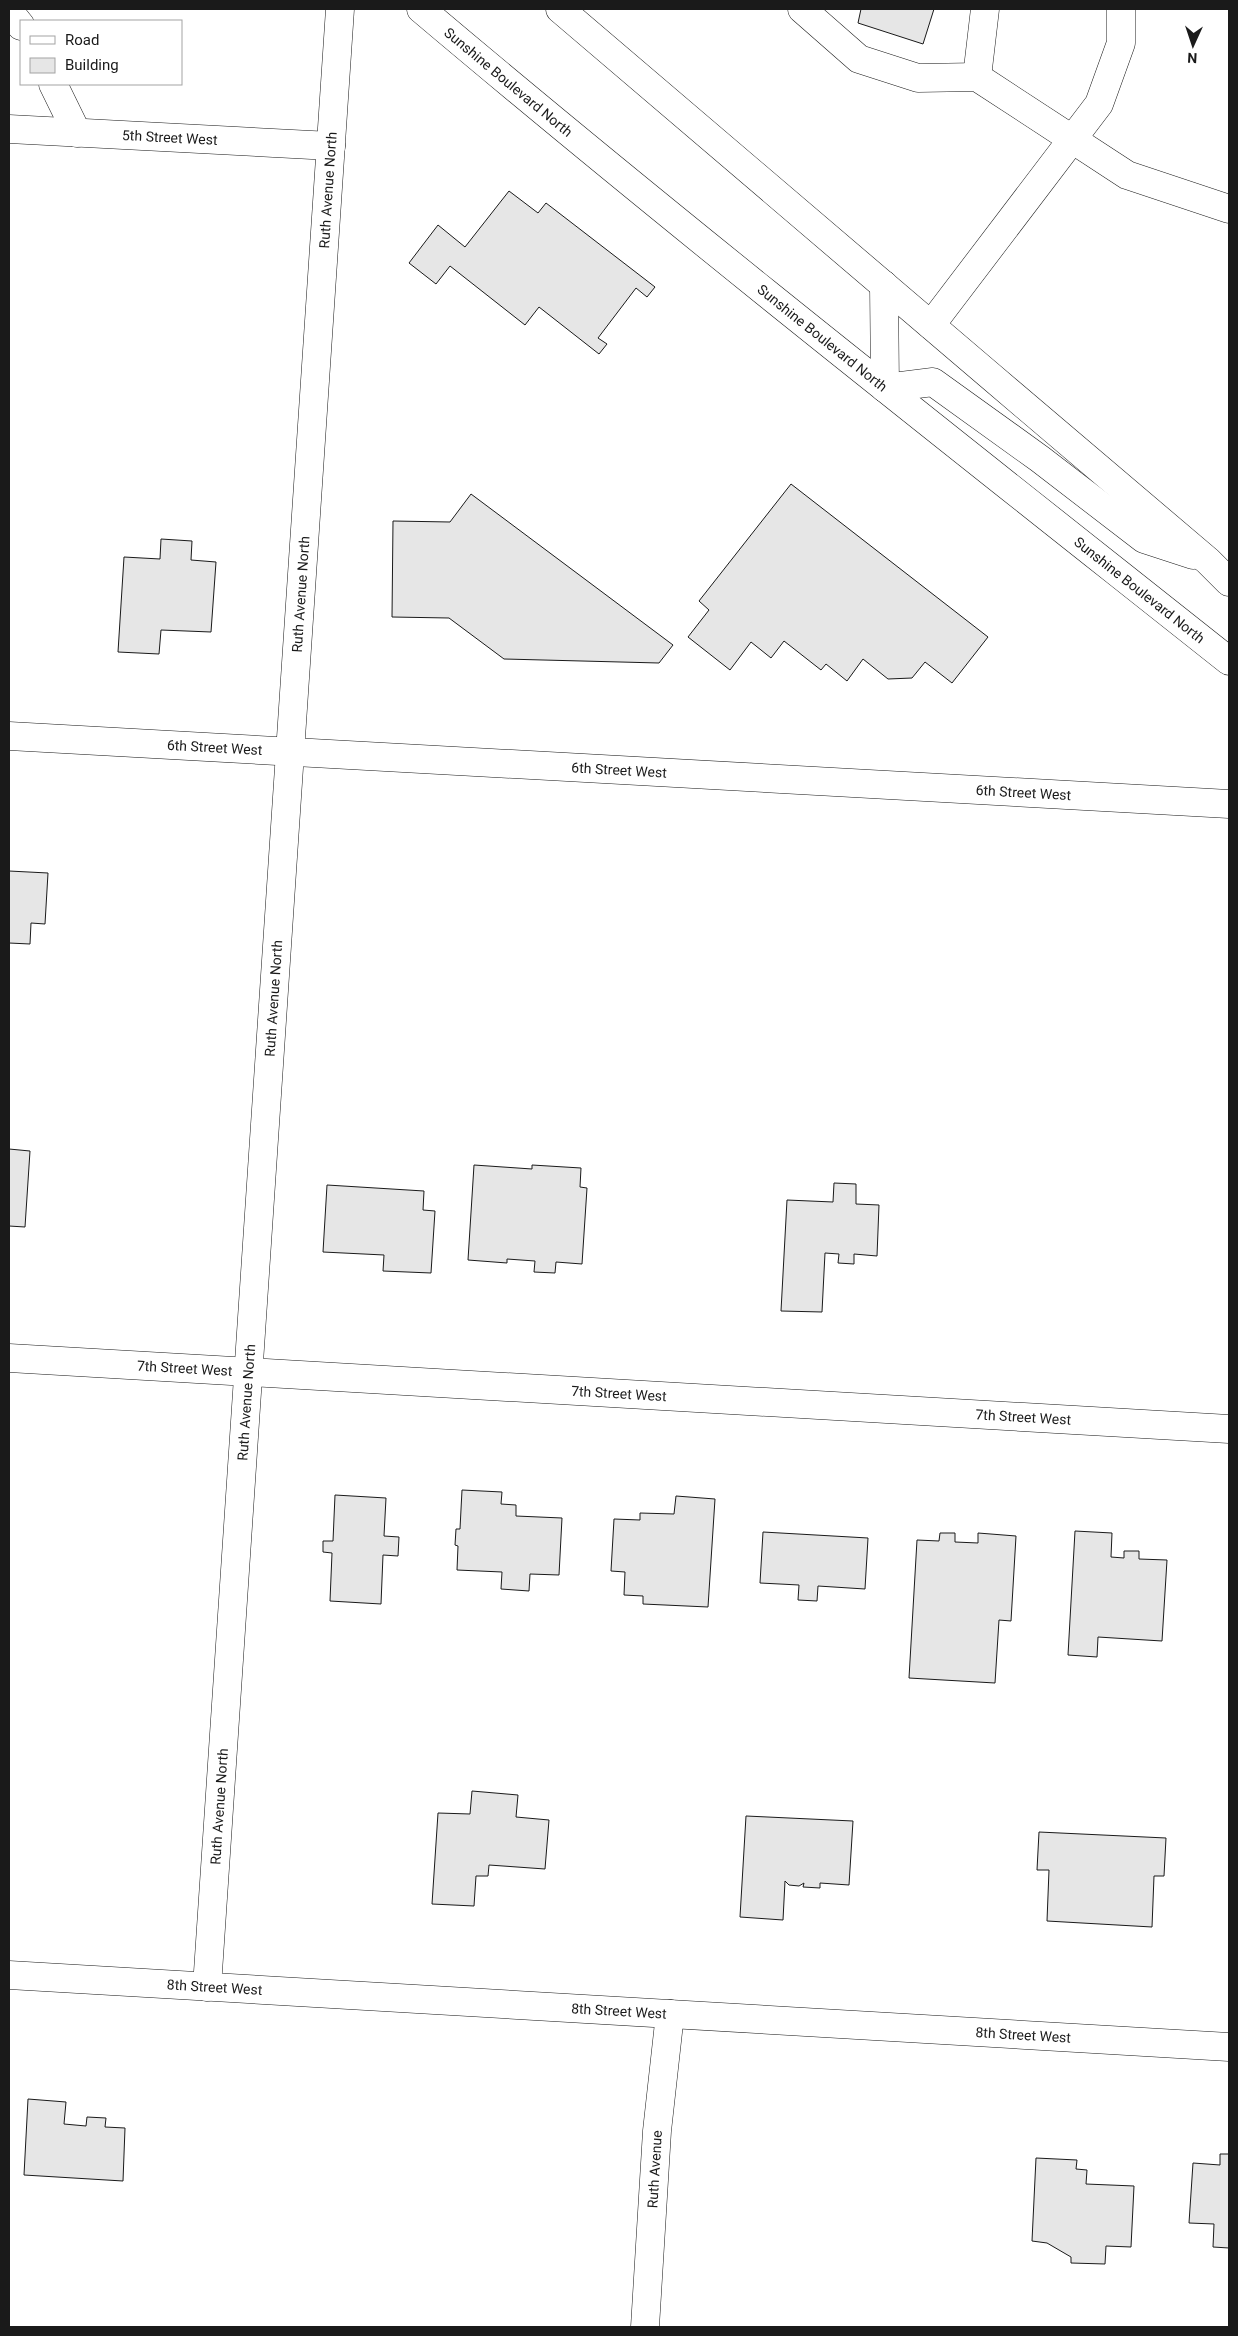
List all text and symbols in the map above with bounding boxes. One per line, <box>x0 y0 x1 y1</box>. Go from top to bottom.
legend <box>20 20 182 85</box>
north arrow <box>1168 20 1218 70</box>
street label: Sunshine Boulevard North <box>441 24 576 140</box>
text: Road <box>65 31 99 49</box>
text: N <box>1187 50 1198 66</box>
text: Building <box>65 56 119 74</box>
street label: 5th Street West <box>122 127 218 148</box>
street label: Ruth Avenue North <box>316 131 340 249</box>
street label: Sunshine Boulevard North <box>754 281 891 395</box>
street label: Sunshine Boulevard North <box>1071 534 1208 646</box>
street label: Ruth Avenue North <box>289 535 313 653</box>
street label: 6th Street West <box>166 737 263 758</box>
street label: 6th Street West <box>571 759 668 781</box>
street label: 6th Street West <box>975 782 1072 803</box>
street label: Ruth Avenue North <box>262 939 285 1057</box>
street label: Ruth Avenue North <box>234 1343 258 1461</box>
street label: 7th Street West <box>136 1357 233 1379</box>
street label: 7th Street West <box>571 1383 668 1404</box>
street label: 7th Street West <box>975 1406 1072 1428</box>
street label: Ruth Avenue North <box>207 1748 231 1865</box>
street label: 8th Street West <box>166 1976 263 1998</box>
street label: 8th Street West <box>571 2000 668 2022</box>
street label: 8th Street West <box>975 2024 1072 2046</box>
street label: Ruth Avenue <box>644 2130 665 2209</box>

